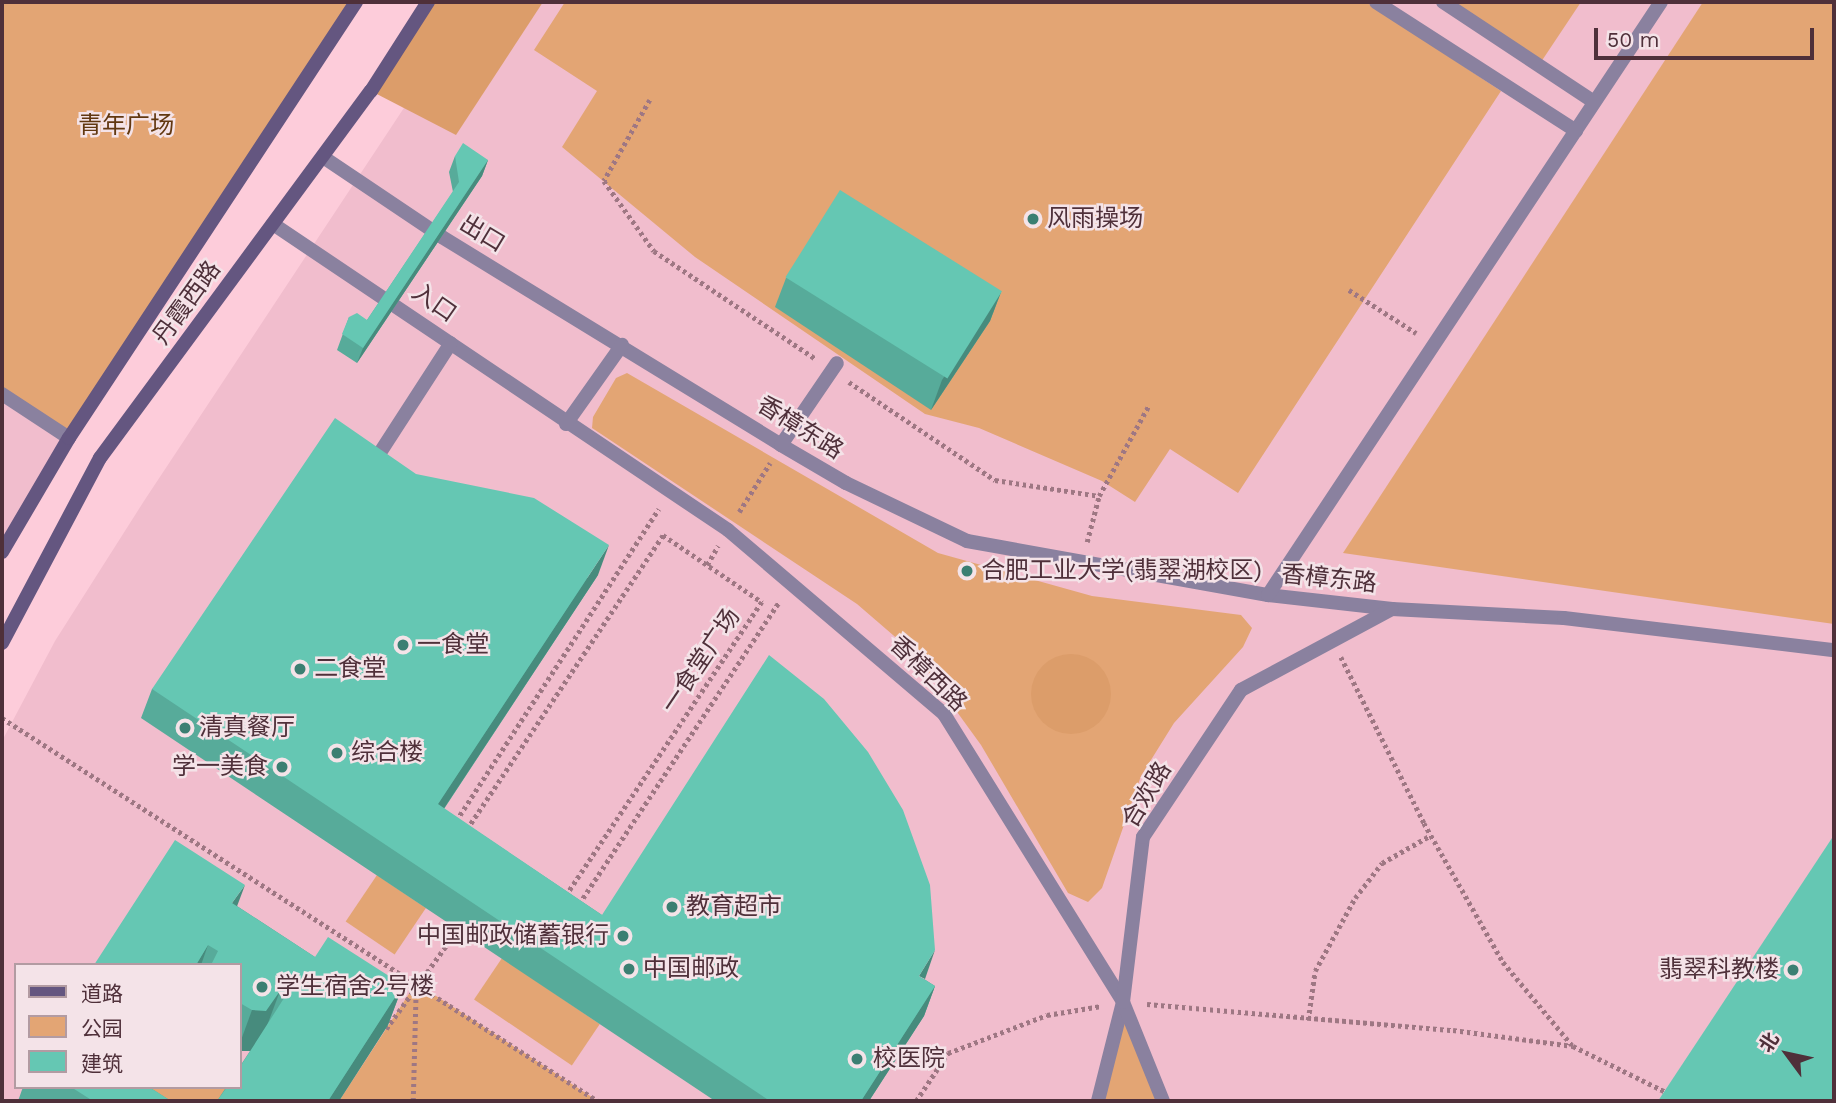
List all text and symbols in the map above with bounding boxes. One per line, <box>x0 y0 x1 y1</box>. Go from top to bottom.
scale bar <box>1598 14 1818 58</box>
text: 50 m <box>1607 27 1659 52</box>
park label: 青年广场 <box>78 112 174 140</box>
place label: 风雨操场 <box>1047 205 1143 233</box>
street label: 出口 <box>454 209 510 259</box>
marker: 风雨操场 <box>1025 211 1041 227</box>
street label: 丹霞西路 <box>147 256 227 350</box>
street label: 入口 <box>406 277 462 329</box>
street label: 香樟东路 <box>752 390 848 466</box>
place label: 合肥工业大学(翡翠湖校区) <box>981 557 1262 585</box>
street label: 香樟东路 <box>1280 560 1378 598</box>
marker: 合肥工业大学(翡翠湖校区) <box>959 563 975 579</box>
street label: 一食堂广场 <box>656 603 746 719</box>
street label: 香樟西路 <box>883 630 973 718</box>
place label: 一食堂 <box>417 631 489 659</box>
marker: 一食堂 <box>395 637 411 653</box>
place label: 二食堂 <box>314 655 386 683</box>
marker: 二食堂 <box>292 661 308 677</box>
place label: 清真餐厅 <box>199 714 295 742</box>
marker: 清真餐厅 <box>177 720 193 736</box>
place label: 综合楼 <box>351 739 423 767</box>
marker: 综合楼 <box>329 745 345 761</box>
place label: 学一美食 <box>172 753 268 781</box>
street label: 合欢路 <box>1116 757 1178 833</box>
marker: 学一美食 <box>274 759 290 775</box>
place label: 教育超市 <box>686 893 782 921</box>
marker: 教育超市 <box>664 899 680 915</box>
place label: 中国邮政储蓄银行 <box>417 922 609 950</box>
marker: 中国邮政储蓄银行 <box>615 928 631 944</box>
place label: 中国邮政 <box>643 955 739 983</box>
place label: 翡翠科教楼 <box>1659 956 1779 984</box>
marker: 中国邮政 <box>621 961 637 977</box>
marker: 翡翠科教楼 <box>1785 962 1801 978</box>
legend <box>14 963 242 1089</box>
place label: 学生宿舍2号楼 <box>276 973 434 1001</box>
marker: 学生宿舍2号楼 <box>254 979 270 995</box>
text: 道路 <box>81 981 123 1006</box>
text: 公园 <box>81 1016 123 1041</box>
north arrow <box>1752 1019 1822 1089</box>
text: 北 <box>1754 1028 1784 1057</box>
place label: 校医院 <box>873 1045 945 1073</box>
marker: 校医院 <box>847 1049 867 1069</box>
text: 建筑 <box>81 1051 123 1076</box>

